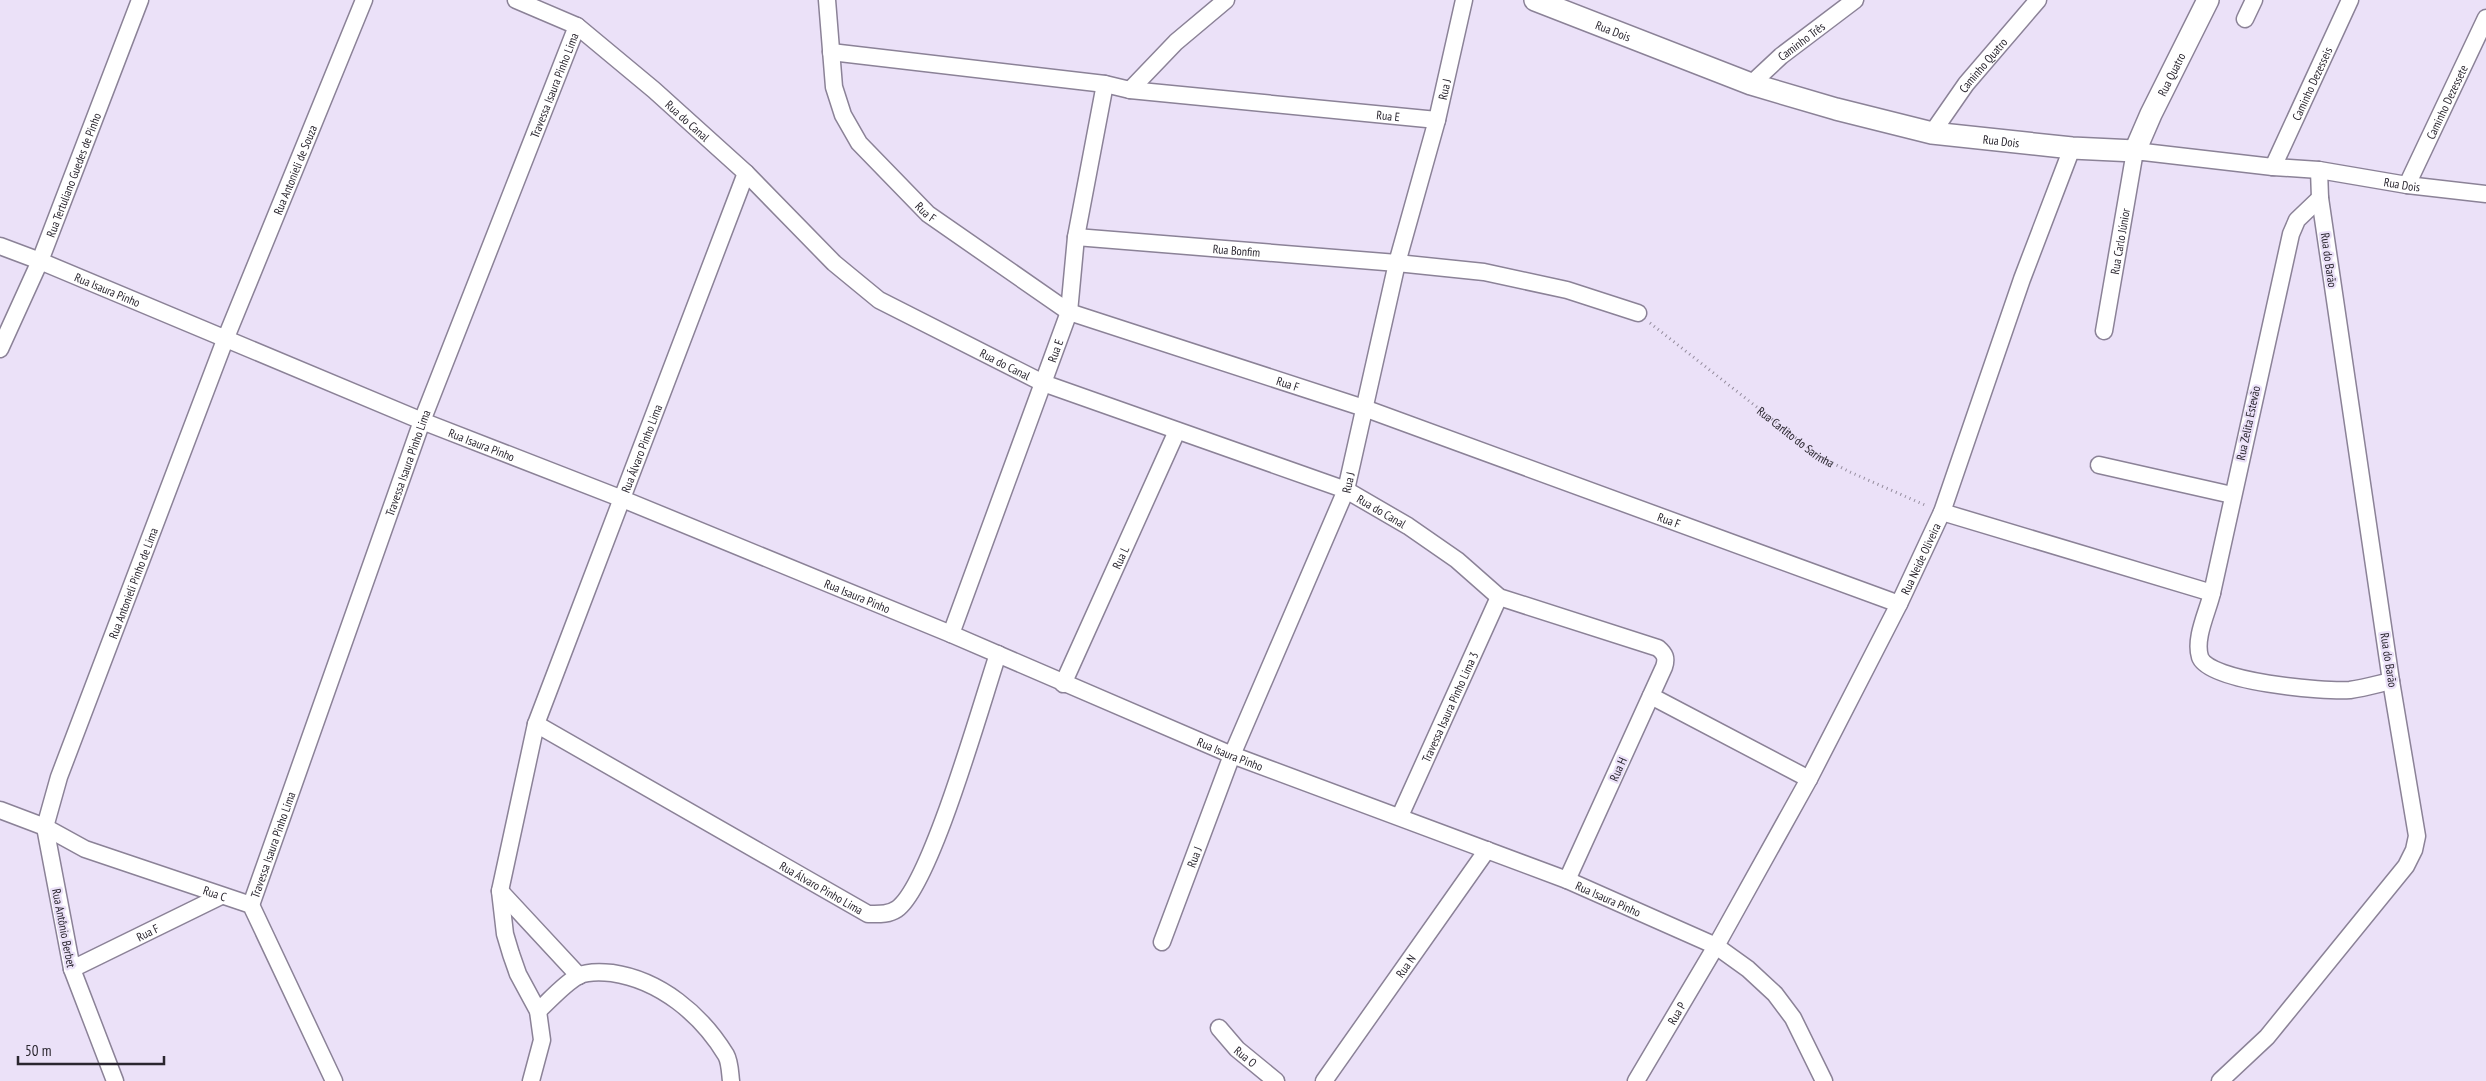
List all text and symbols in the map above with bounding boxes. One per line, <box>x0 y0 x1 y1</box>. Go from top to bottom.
street label: Rua Dois <box>1594 17 1633 44</box>
street label: Caminho Três <box>1774 18 1827 64</box>
street label: Travessa Isaura Pinho Lima <box>526 30 581 140</box>
street label: Caminho Quatro <box>1955 34 2010 95</box>
street label: Caminho Dezesseis <box>2288 44 2335 122</box>
street label: Rua Quatro <box>2154 50 2188 98</box>
street label: Caminho Dezessete <box>2422 62 2470 141</box>
street label: Rua J <box>1434 77 1454 101</box>
street label: Rua do Canal <box>663 97 713 144</box>
street label: Rua E <box>1376 107 1401 124</box>
street label: Rua Tertuliano Guedes de Pinho <box>42 111 104 239</box>
street label: Rua Antonieli de Souza <box>270 122 320 217</box>
street label: Rua Dois <box>1982 131 2020 150</box>
street label: Rua Dois <box>2383 174 2421 194</box>
street label: Rua F <box>912 198 939 225</box>
street label: Rua Carlo Júnior <box>2106 206 2133 276</box>
street label: Rua do Barão <box>2318 232 2340 288</box>
street label: Rua Bonfim <box>1212 241 1261 259</box>
street label: Rua Isaura Pinho <box>73 269 143 310</box>
street label: Rua E <box>1044 337 1066 364</box>
street label: Rua do Canal <box>978 345 1033 383</box>
street label: Rua F <box>1275 373 1301 394</box>
street label: Rua Zelita Estevão <box>2233 384 2263 462</box>
street label: Rua Álvaro Pinho Lima <box>617 402 665 495</box>
street label: Rua Carlito do Sarinha <box>1754 403 1837 470</box>
street label: Travessa Isaura Pinho Lima <box>382 407 433 518</box>
street label: Rua Isaura Pinho <box>447 425 517 464</box>
street label: Rua J <box>1338 470 1357 494</box>
street label: Rua do Canal <box>1355 491 1409 531</box>
street label: Rua F <box>1656 509 1683 531</box>
street label: Rua Neide Oliveira <box>1897 520 1944 597</box>
street label: Rua Antonieli Pinho de Lima <box>105 525 161 641</box>
street label: Rua L <box>1108 544 1132 571</box>
street label: Rua Isaura Pinho <box>822 575 892 616</box>
street label: Rua do Barão <box>2377 632 2401 688</box>
street label: Travessa Isaura Pinho Lima 3 <box>1418 649 1481 764</box>
street label: Rua Isaura Pinho <box>1195 733 1265 773</box>
street label: Rua H <box>1606 755 1630 783</box>
street label: Travessa Isaura Pinho Lima <box>247 789 298 900</box>
street label: Rua J <box>1183 844 1205 869</box>
street label: Rua Álvaro Pinho Lima <box>777 858 866 917</box>
street label: Rua Isaura Pinho <box>1574 877 1643 919</box>
street label: Rua C <box>201 882 229 904</box>
street label: Rua Antônio Berbet <box>49 887 79 970</box>
street label: Rua F <box>134 920 161 944</box>
street label: Rua N <box>1392 951 1419 980</box>
street label: Rua P <box>1664 998 1689 1027</box>
scale bar <box>18 1034 164 1066</box>
text: 50 m <box>25 1041 51 1060</box>
street label: Rua O <box>1231 1042 1260 1070</box>

